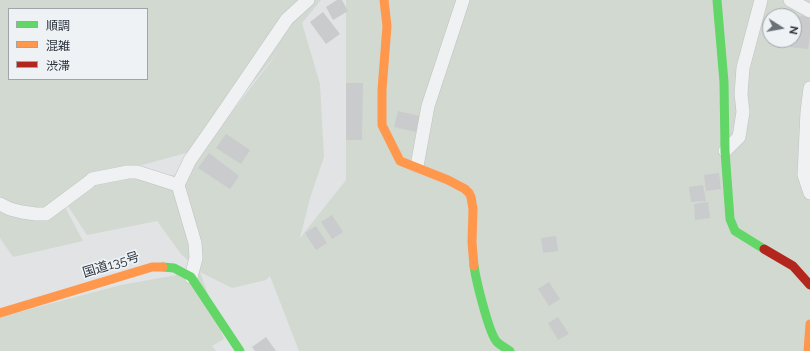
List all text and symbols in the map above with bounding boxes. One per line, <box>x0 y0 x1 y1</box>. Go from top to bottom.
legend <box>8 8 148 80</box>
north arrow <box>762 8 802 48</box>
text: 順調 <box>46 19 70 33</box>
text: N <box>786 25 800 36</box>
text: 混雑 <box>46 39 70 53</box>
text: 渋滞 <box>46 59 70 73</box>
street label: 国道135号 <box>81 249 141 281</box>

